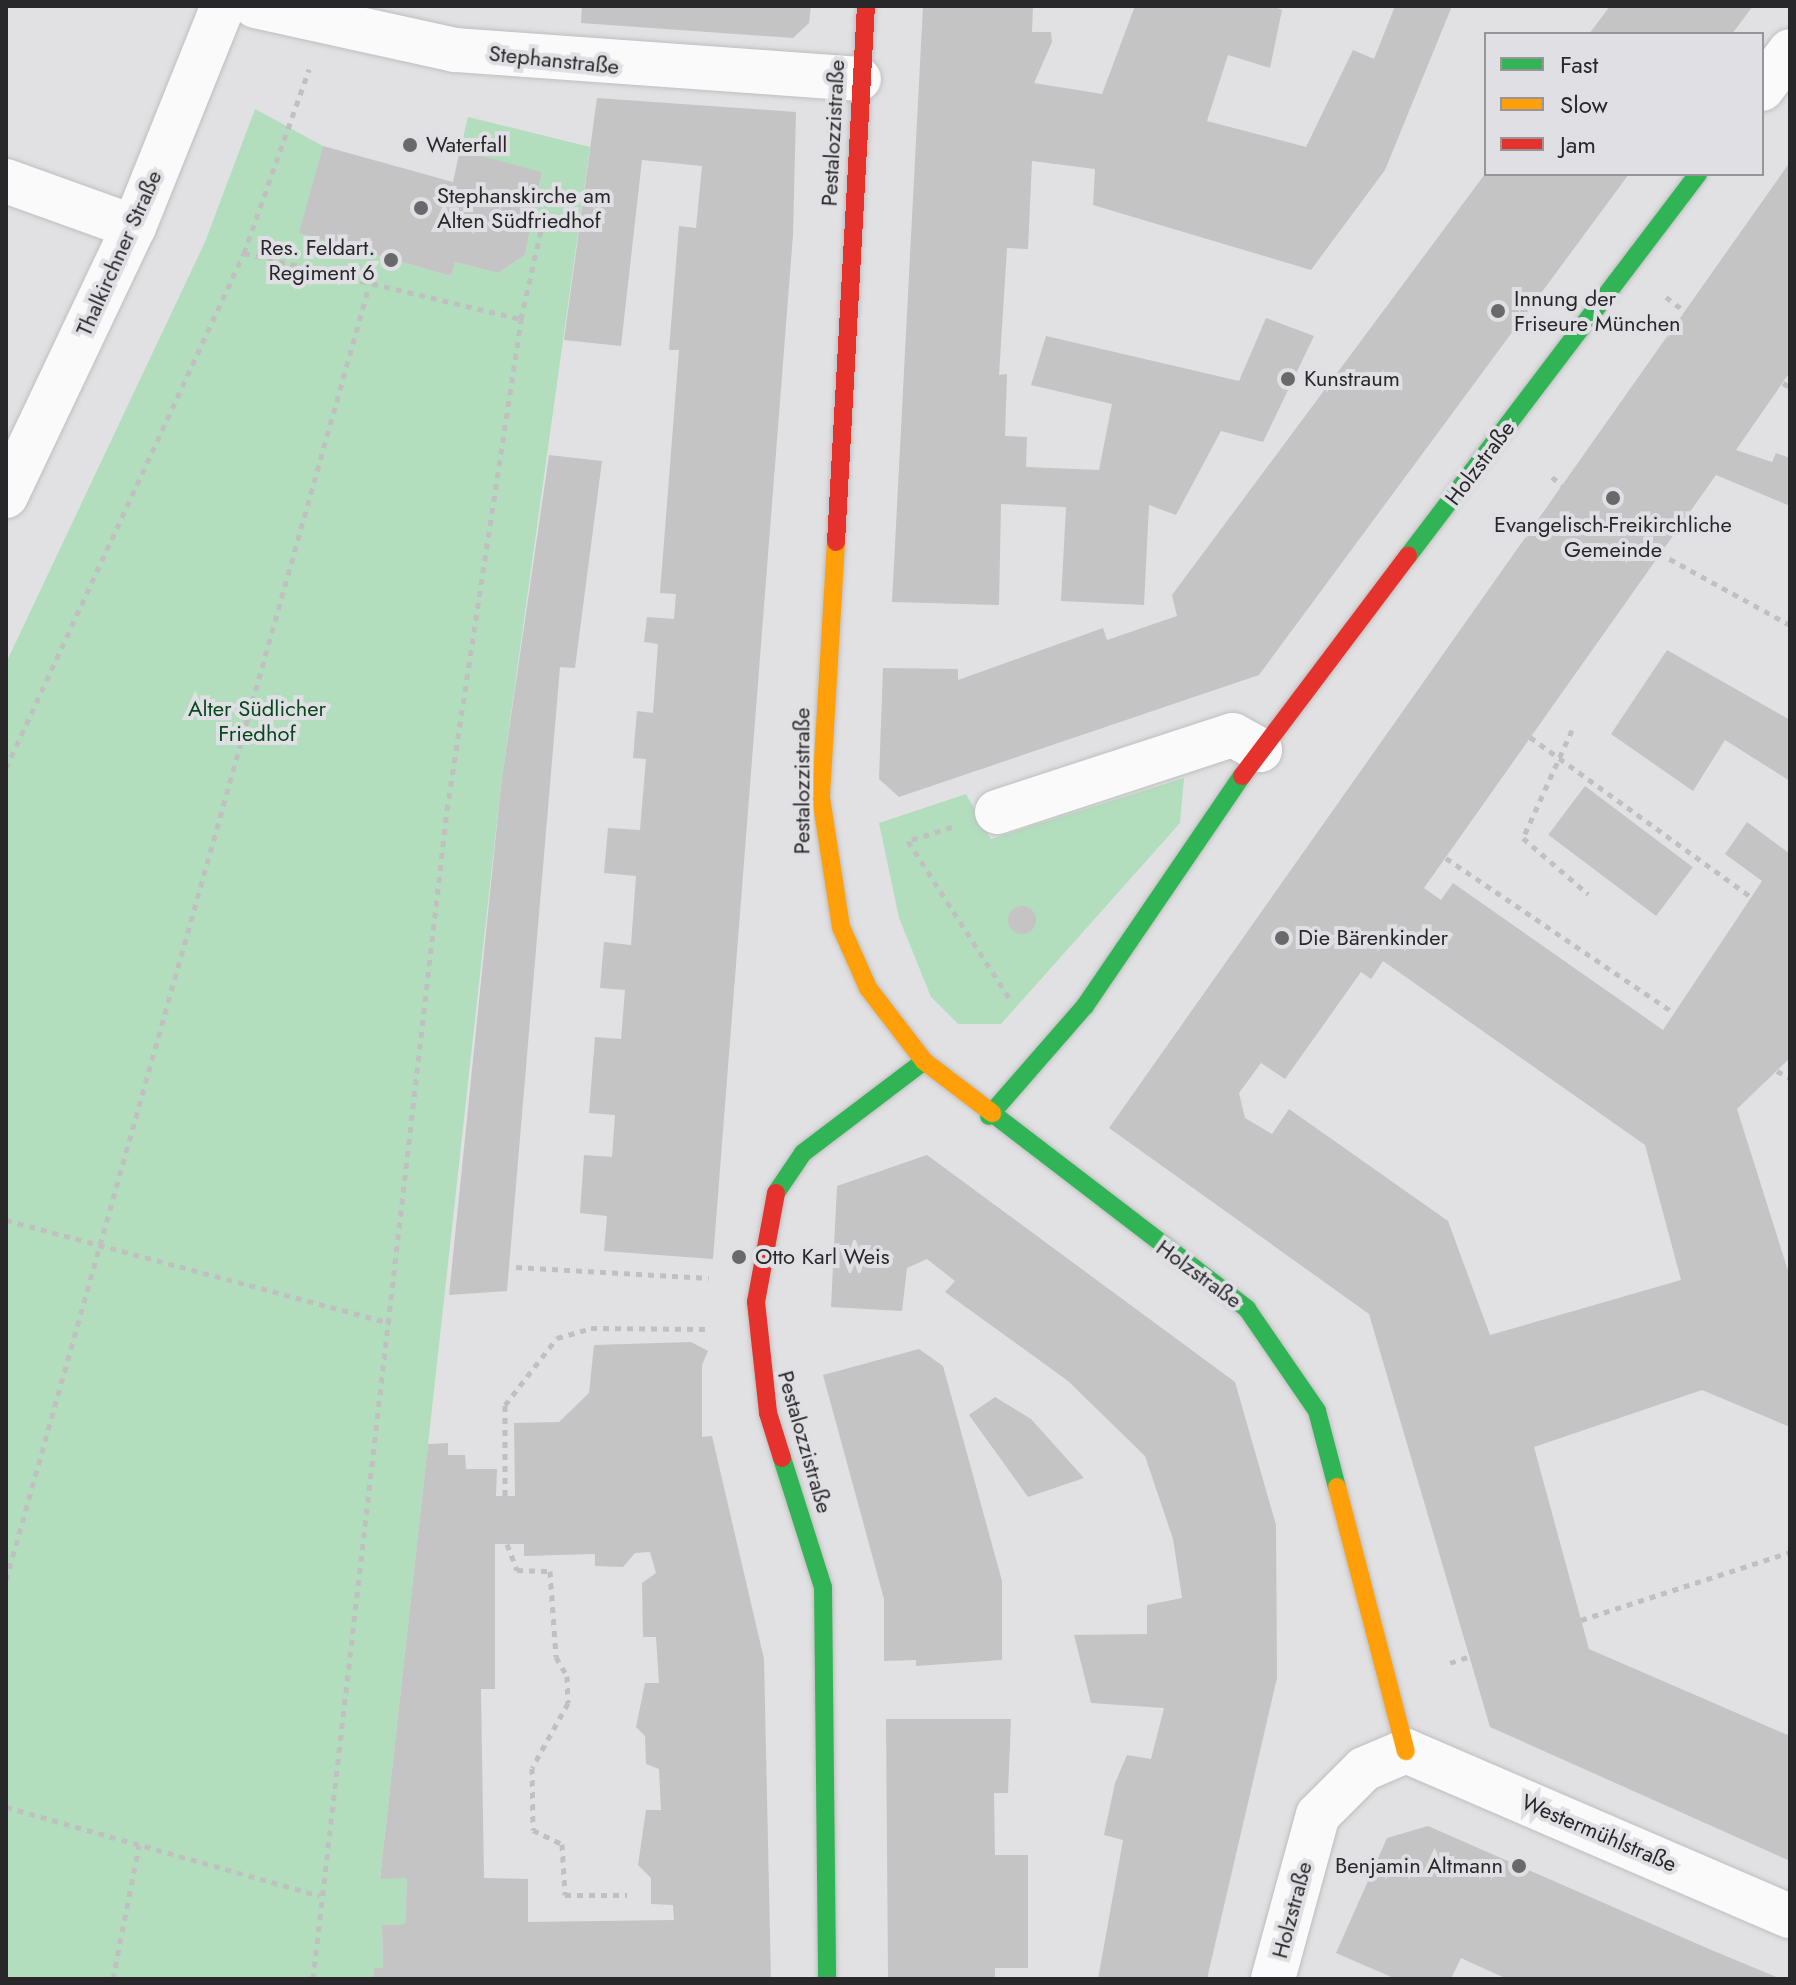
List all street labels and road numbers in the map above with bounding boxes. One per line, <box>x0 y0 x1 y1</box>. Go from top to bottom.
street label: Stephanstraße <box>488 40 620 80</box>
street label: Pestalozzistraße <box>816 59 850 207</box>
street label: Thalkirchner Straße <box>71 166 167 340</box>
street label: Holzstraße <box>1440 416 1520 510</box>
street label: Pestalozzistraße <box>789 708 815 854</box>
street label: Holzstraße <box>1151 1234 1247 1314</box>
street label: Pestalozzistraße <box>772 1368 838 1516</box>
street label: Westermühlstraße <box>1518 1788 1680 1878</box>
street label: Holzstraße <box>1266 1859 1318 1961</box>

